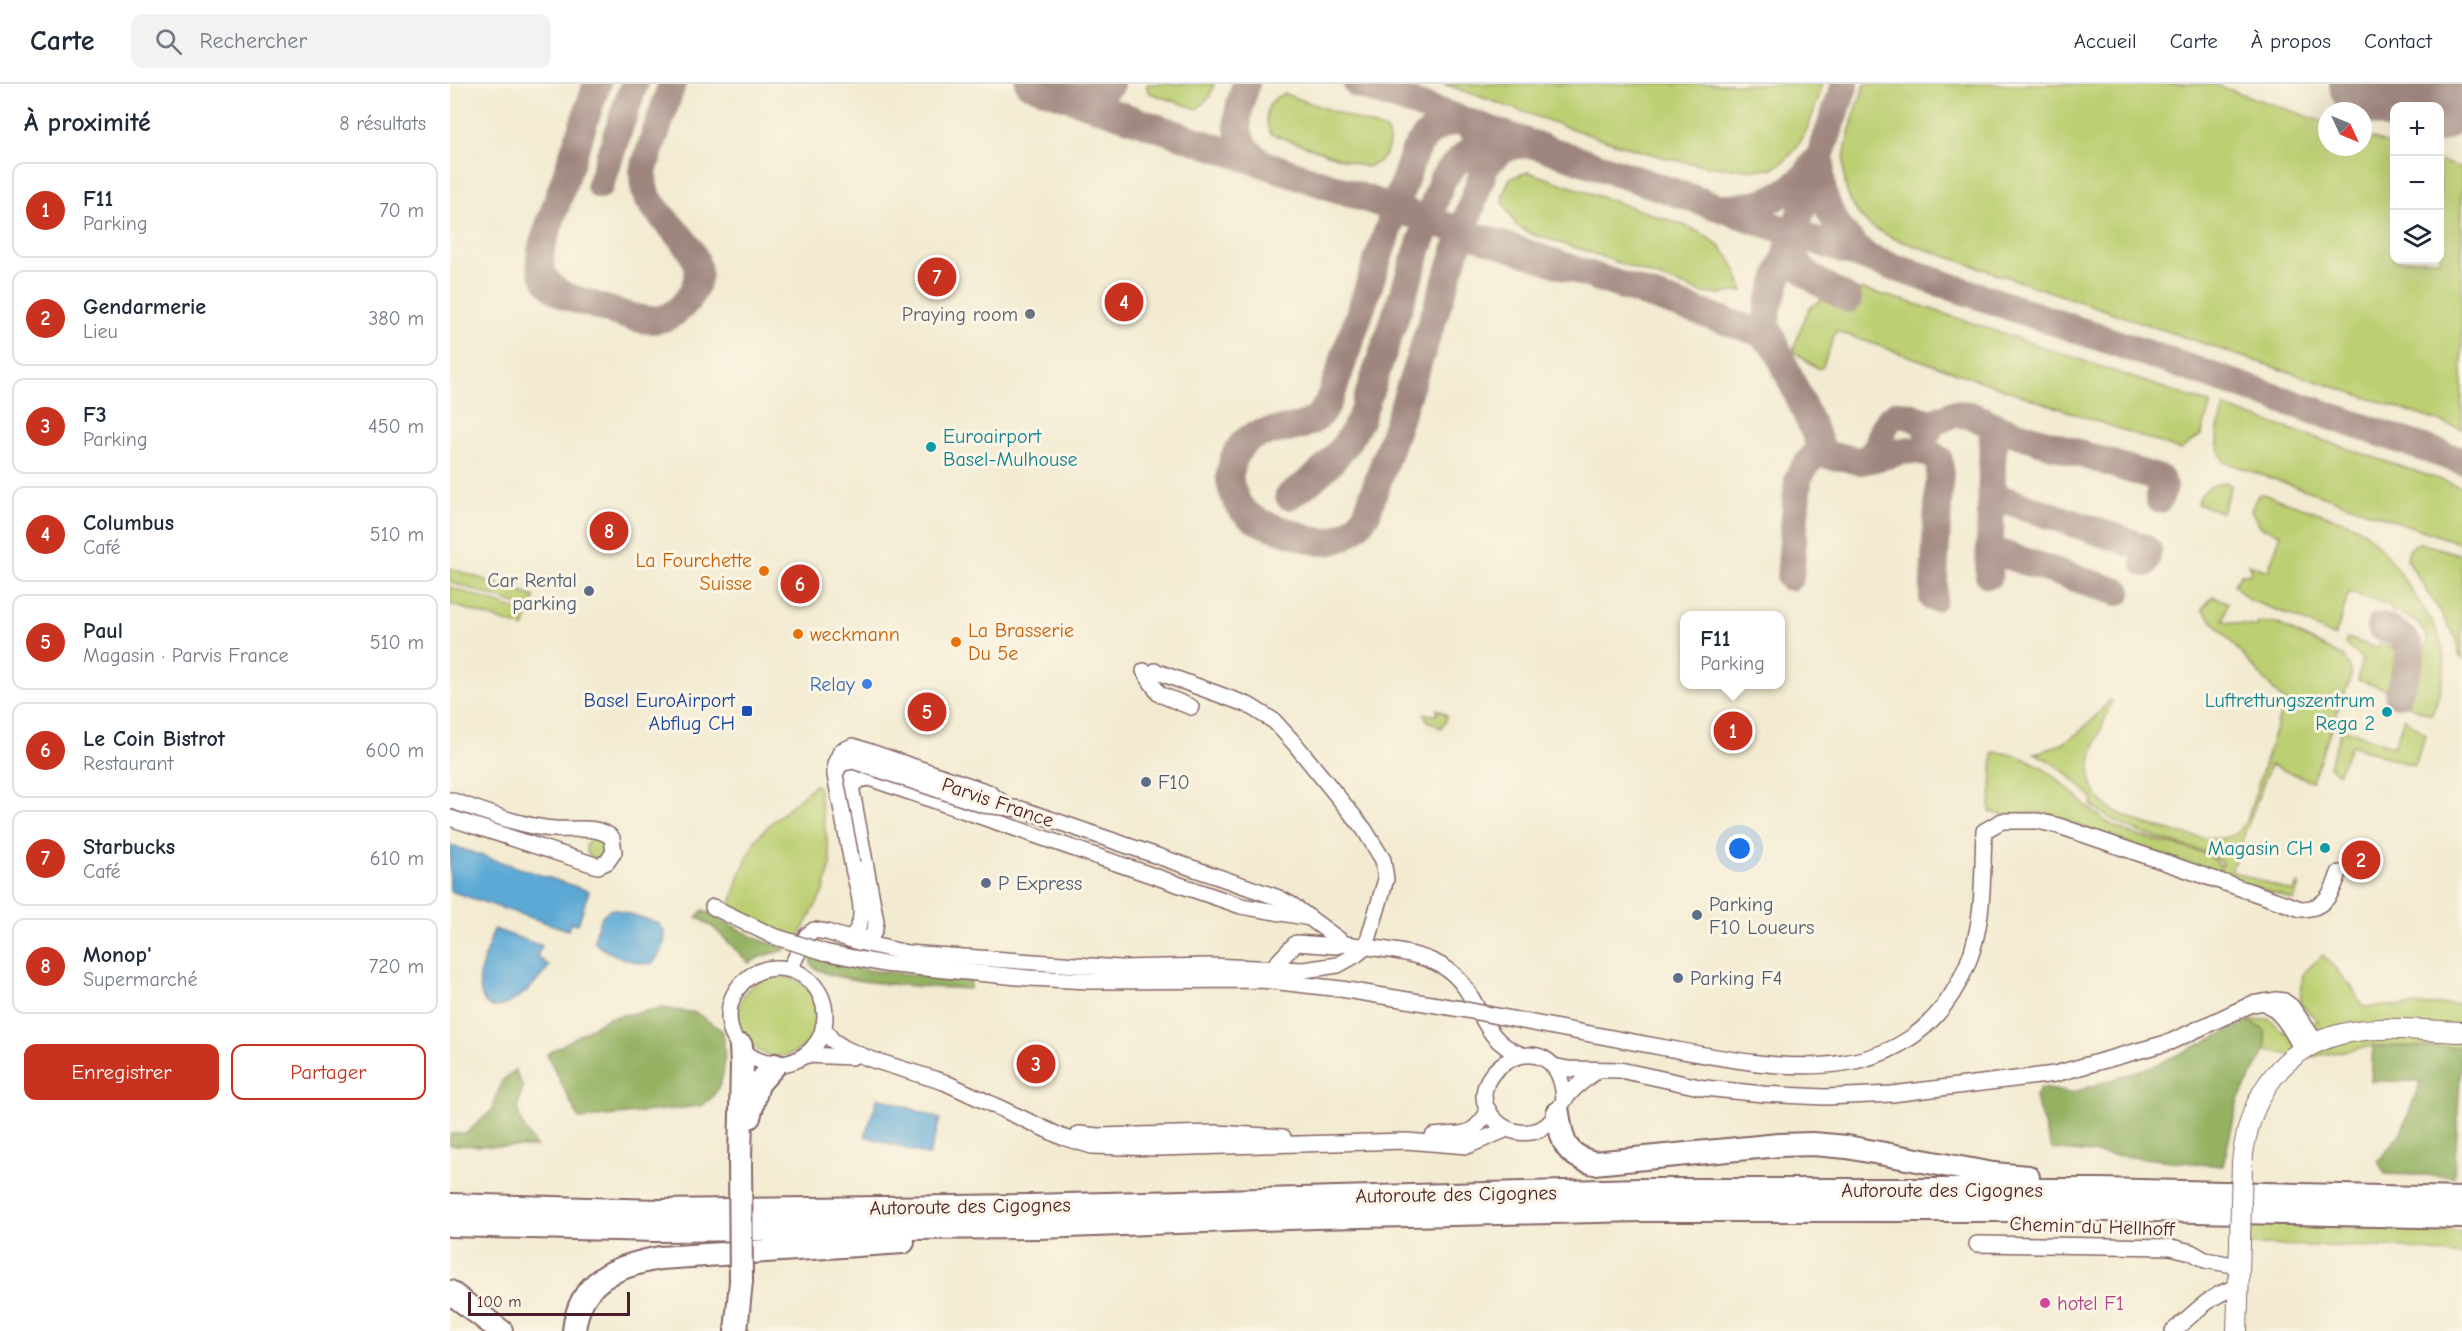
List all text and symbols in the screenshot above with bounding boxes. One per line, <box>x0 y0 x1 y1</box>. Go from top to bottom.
search box <box>131 14 551 68</box>
text: Carte <box>30 25 95 57</box>
icon: search <box>152 25 185 58</box>
text: Rechercher <box>200 28 307 54</box>
text: Accueil <box>2074 29 2137 53</box>
text: Carte <box>2170 29 2218 53</box>
text: À propos <box>2251 29 2331 53</box>
text: Contact <box>2364 29 2432 53</box>
north arrow <box>2318 102 2372 156</box>
map controls <box>2390 102 2444 264</box>
button: + <box>2390 102 2444 156</box>
text: À proximité <box>24 108 151 138</box>
text: 8 résultats <box>339 112 426 135</box>
button: − <box>2390 156 2444 210</box>
text: F11 <box>83 186 113 212</box>
text: 1 <box>42 199 49 222</box>
text: 70 m <box>379 199 424 222</box>
button: layers <box>2390 210 2444 264</box>
text: Parking <box>83 212 148 235</box>
pin: 7 <box>918 254 956 300</box>
pin: 4 <box>1104 280 1144 324</box>
text: Gendarmerie <box>83 294 206 320</box>
place label: Praying room <box>902 303 1018 326</box>
text: 2 <box>41 307 50 330</box>
text: 380 m <box>368 307 424 330</box>
marker: Praying room <box>1023 307 1037 321</box>
text: Lieu <box>83 320 118 343</box>
text: F3 <box>83 402 107 428</box>
text: 3 <box>41 415 50 438</box>
text: 450 m <box>368 415 424 438</box>
place label: Euroairport Basel-Mulhouse <box>943 425 1078 471</box>
text: Parking <box>83 428 148 451</box>
marker: Euroairport Basel-Mulhouse <box>924 440 938 454</box>
pin: 8 <box>590 508 628 554</box>
text: Columbus <box>83 510 174 536</box>
text: 4 <box>41 523 50 546</box>
text: 510 m <box>370 523 424 546</box>
text: Café <box>83 536 121 559</box>
place label: La Fourchette Suisse <box>636 549 752 595</box>
pin: 6 <box>780 562 820 606</box>
marker: La Fourchette Suisse <box>757 564 771 578</box>
place label: Car Rental parking <box>487 569 577 615</box>
marker: Car Rental parking <box>582 584 596 598</box>
popup <box>1680 611 1785 689</box>
text: Paul <box>83 618 123 644</box>
place label: La Brasserie Du 5e <box>968 619 1074 665</box>
place label: weckmann <box>810 623 900 646</box>
text: F11 <box>1700 626 1730 652</box>
marker: weckmann <box>791 627 805 641</box>
text: 5 <box>40 631 51 654</box>
text: 510 m <box>370 631 424 654</box>
marker: La Brasserie Du 5e <box>949 635 963 649</box>
text: Magasin · Parvis France <box>83 644 288 667</box>
text: Parking <box>1700 652 1765 675</box>
place label: Relay <box>810 673 855 696</box>
marker: Relay <box>860 677 874 691</box>
place label: Basel EuroAirport Abflug CH <box>584 689 736 735</box>
place label: Luftrettungszentrum Rega 2 <box>2205 689 2375 735</box>
pin: 5 <box>908 690 946 734</box>
marker: Basel EuroAirport Abflug CH <box>740 704 754 718</box>
marker: Luftrettungszentrum Rega 2 <box>2380 705 2394 719</box>
pin: 1 <box>1714 708 1752 754</box>
text: Le Coin Bistrot <box>83 726 225 752</box>
text: 6 <box>40 739 51 762</box>
text: 600 m <box>366 739 424 762</box>
text: Restaurant <box>83 752 173 775</box>
place label: F10 <box>1158 771 1190 794</box>
street label: Parvis France <box>939 773 1057 832</box>
marker: F10 <box>1139 775 1153 789</box>
text: Starbucks <box>83 834 175 860</box>
your location <box>1725 834 1754 863</box>
place label: Magasin CH <box>2208 837 2313 860</box>
pin: 2 <box>2342 838 2380 882</box>
marker: Magasin CH <box>2318 841 2332 855</box>
text: 7 <box>41 847 50 870</box>
text: 610 m <box>370 847 424 870</box>
text: Café <box>83 860 121 883</box>
place label: P Express <box>998 872 1082 895</box>
marker: P Express <box>979 876 993 890</box>
place label: Parking F10 Loueurs <box>1709 893 1814 939</box>
marker: Parking F10 Loueurs <box>1690 908 1704 922</box>
text: Monop' <box>83 942 151 968</box>
text: 8 <box>40 955 51 978</box>
text: 720 m <box>369 955 424 978</box>
place label: Parking F4 <box>1690 967 1782 990</box>
text: Supermarché <box>83 968 197 991</box>
marker: Parking F4 <box>1671 971 1685 985</box>
pin: 3 <box>1016 1042 1056 1086</box>
button: Enregistrer <box>24 1044 219 1100</box>
button: Partager <box>231 1044 426 1100</box>
street label: Autoroute des Cigognes <box>1841 1179 2043 1202</box>
street label: Autoroute des Cigognes <box>1355 1181 1557 1208</box>
street label: Autoroute des Cigognes <box>869 1193 1071 1220</box>
street label: Chemin du Hellhoff <box>2009 1212 2176 1241</box>
scale bar <box>468 1289 630 1316</box>
place label: hotel F1 <box>2057 1292 2124 1315</box>
text: 100 m <box>477 1293 521 1311</box>
marker: hotel F1 <box>2038 1296 2052 1310</box>

